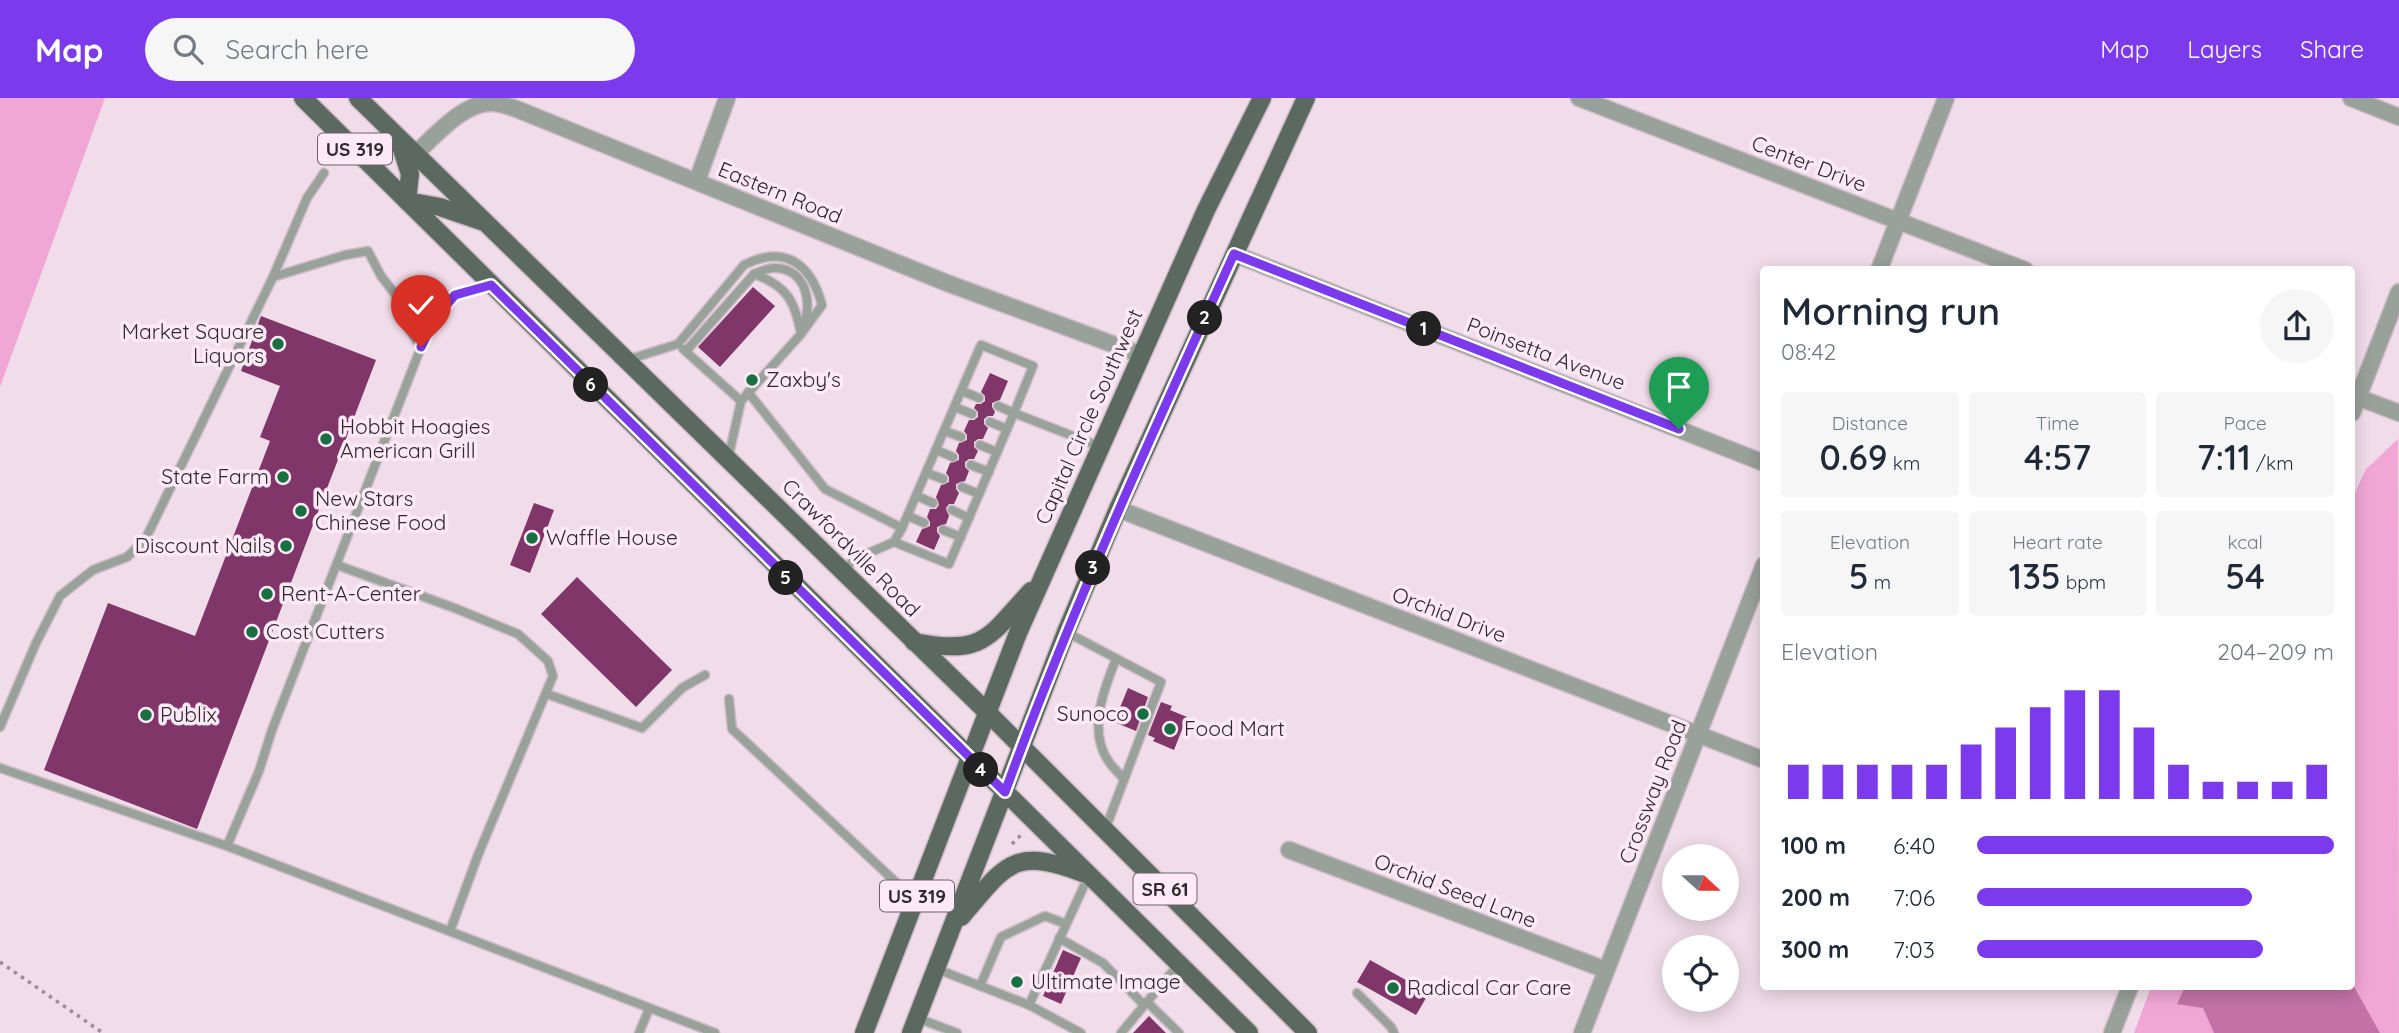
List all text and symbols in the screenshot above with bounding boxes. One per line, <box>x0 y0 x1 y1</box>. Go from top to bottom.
search box <box>145 18 635 81</box>
text: Map <box>35 29 103 70</box>
icon: search <box>169 30 207 68</box>
text: Search here <box>225 33 369 66</box>
text: Map <box>2100 34 2149 64</box>
text: Layers <box>2187 34 2262 64</box>
text: Share <box>2300 34 2364 64</box>
street label: Center Drive <box>1748 129 1870 197</box>
road number: US 319 <box>318 134 392 164</box>
street label: Eastern Road <box>715 155 846 229</box>
pin <box>391 275 451 347</box>
icon: check <box>402 286 440 324</box>
text: Morning run <box>1781 287 2000 335</box>
button: share <box>2260 289 2334 363</box>
pin: 2 <box>1188 300 1222 336</box>
street label: Capital Circle Southwest <box>1029 305 1147 528</box>
text: 2 <box>1199 305 1210 329</box>
street label: Poinsetta Avenue <box>1463 311 1629 395</box>
pin: 1 <box>1406 312 1442 346</box>
text: 1 <box>1420 316 1427 340</box>
place label: Market Square Liquors <box>122 318 264 368</box>
marker: Market Square Liquors <box>270 336 286 352</box>
text: 08:42 <box>1781 337 1836 366</box>
pin <box>1649 357 1709 429</box>
place label: Zaxby's <box>766 366 841 392</box>
pin: 6 <box>574 368 608 402</box>
icon: arrive <box>1660 368 1698 406</box>
text: 6 <box>585 372 596 396</box>
marker: Zaxby's <box>744 372 760 388</box>
text: Distance <box>1832 411 1908 435</box>
text: Time <box>2036 411 2079 435</box>
text: Pace <box>2224 411 2267 435</box>
place label: Hobbit Hoagies American Grill <box>340 413 490 463</box>
marker: Hobbit Hoagies American Grill <box>318 431 334 447</box>
text: 0.69 <box>1819 435 1888 479</box>
text: 4:57 <box>2024 435 2091 479</box>
text: 7:11 <box>2197 435 2251 479</box>
text: km <box>1888 451 1920 475</box>
text: /km <box>2251 451 2294 475</box>
place label: State Farm <box>161 463 269 489</box>
marker: State Farm <box>275 469 291 485</box>
street label: Crawfordville Road <box>777 473 926 622</box>
place label: New Stars Chinese Food <box>315 485 446 535</box>
marker: New Stars Chinese Food <box>293 503 309 519</box>
place label: Waffle House <box>546 524 678 550</box>
marker: Waffle House <box>524 530 540 546</box>
text: Elevation <box>1830 530 1910 554</box>
text: Heart rate <box>2012 530 2103 554</box>
text: kcal <box>2227 530 2263 554</box>
place label: Discount Nails <box>135 532 272 558</box>
marker: Discount Nails <box>278 538 294 554</box>
pin: 3 <box>1076 550 1110 586</box>
text: 5 <box>1849 554 1868 598</box>
text: 135 <box>2009 554 2061 598</box>
text: 54 <box>2225 554 2265 598</box>
text: 3 <box>1087 555 1098 579</box>
pin: 5 <box>768 560 804 596</box>
text: 5 <box>780 565 791 589</box>
text: m <box>1868 570 1891 594</box>
text: bpm <box>2061 570 2106 594</box>
place label: Rent-A-Center <box>281 580 421 606</box>
street label: Orchid Drive <box>1389 580 1510 648</box>
marker: Rent-A-Center <box>259 586 275 602</box>
place label: Cost Cutters <box>266 618 385 644</box>
marker: Cost Cutters <box>244 624 260 640</box>
text: Elevation <box>1781 637 1878 666</box>
text: 204–209 m <box>2217 637 2334 666</box>
place label: Sunoco <box>1057 700 1129 726</box>
place label: Publix <box>160 701 217 727</box>
marker: Sunoco <box>1135 706 1151 722</box>
marker: Publix <box>138 707 154 723</box>
place label: Food Mart <box>1184 715 1285 741</box>
street label: Crossway Road <box>1613 716 1691 867</box>
marker: Food Mart <box>1162 721 1178 737</box>
pin: 4 <box>964 752 998 788</box>
text: 4 <box>975 757 986 781</box>
text: 100 m <box>1781 831 1846 860</box>
text: 6:40 <box>1893 831 1935 860</box>
north arrow <box>1662 844 1740 920</box>
map controls <box>1662 844 1739 1012</box>
street label: Orchid Seed Lane <box>1371 847 1540 933</box>
road number: SR 61 <box>1134 874 1196 904</box>
road number: US 319 <box>880 880 954 912</box>
text: 200 m <box>1781 883 1850 912</box>
text: 7:06 <box>1893 883 1935 912</box>
button: locate <box>1662 935 1739 1012</box>
text: 300 m <box>1781 935 1849 964</box>
text: 7:03 <box>1893 935 1935 964</box>
place label: Ultimate Image <box>1031 968 1181 994</box>
marker: Ultimate Image <box>1009 974 1025 990</box>
place label: Radical Car Care <box>1407 974 1571 1000</box>
marker: Radical Car Care <box>1385 980 1401 996</box>

